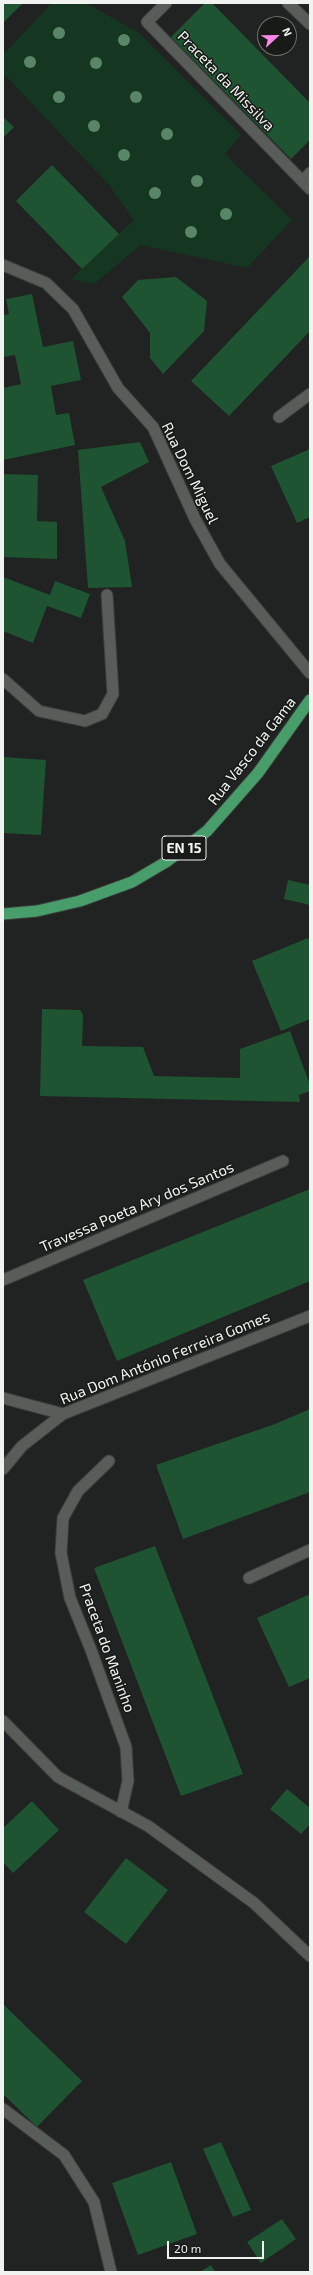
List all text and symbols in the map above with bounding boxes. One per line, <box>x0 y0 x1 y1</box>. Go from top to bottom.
north arrow <box>257 16 297 56</box>
text: N <box>280 26 295 38</box>
street label: Praceta da Missilva <box>174 27 278 135</box>
street label: Rua Dom Miguel <box>158 419 222 527</box>
street label: Rua Vasco da Gama <box>204 693 300 809</box>
road number: EN 15 <box>162 836 206 860</box>
street label: Travessa Poeta Ary dos Santos <box>37 1158 237 1256</box>
street label: Rua Dom António Ferreira Gomes <box>57 1308 273 1408</box>
street label: Praceta do Maninho <box>75 1581 139 1715</box>
scale bar <box>169 2233 266 2259</box>
text: 20 m <box>174 2241 201 2255</box>

